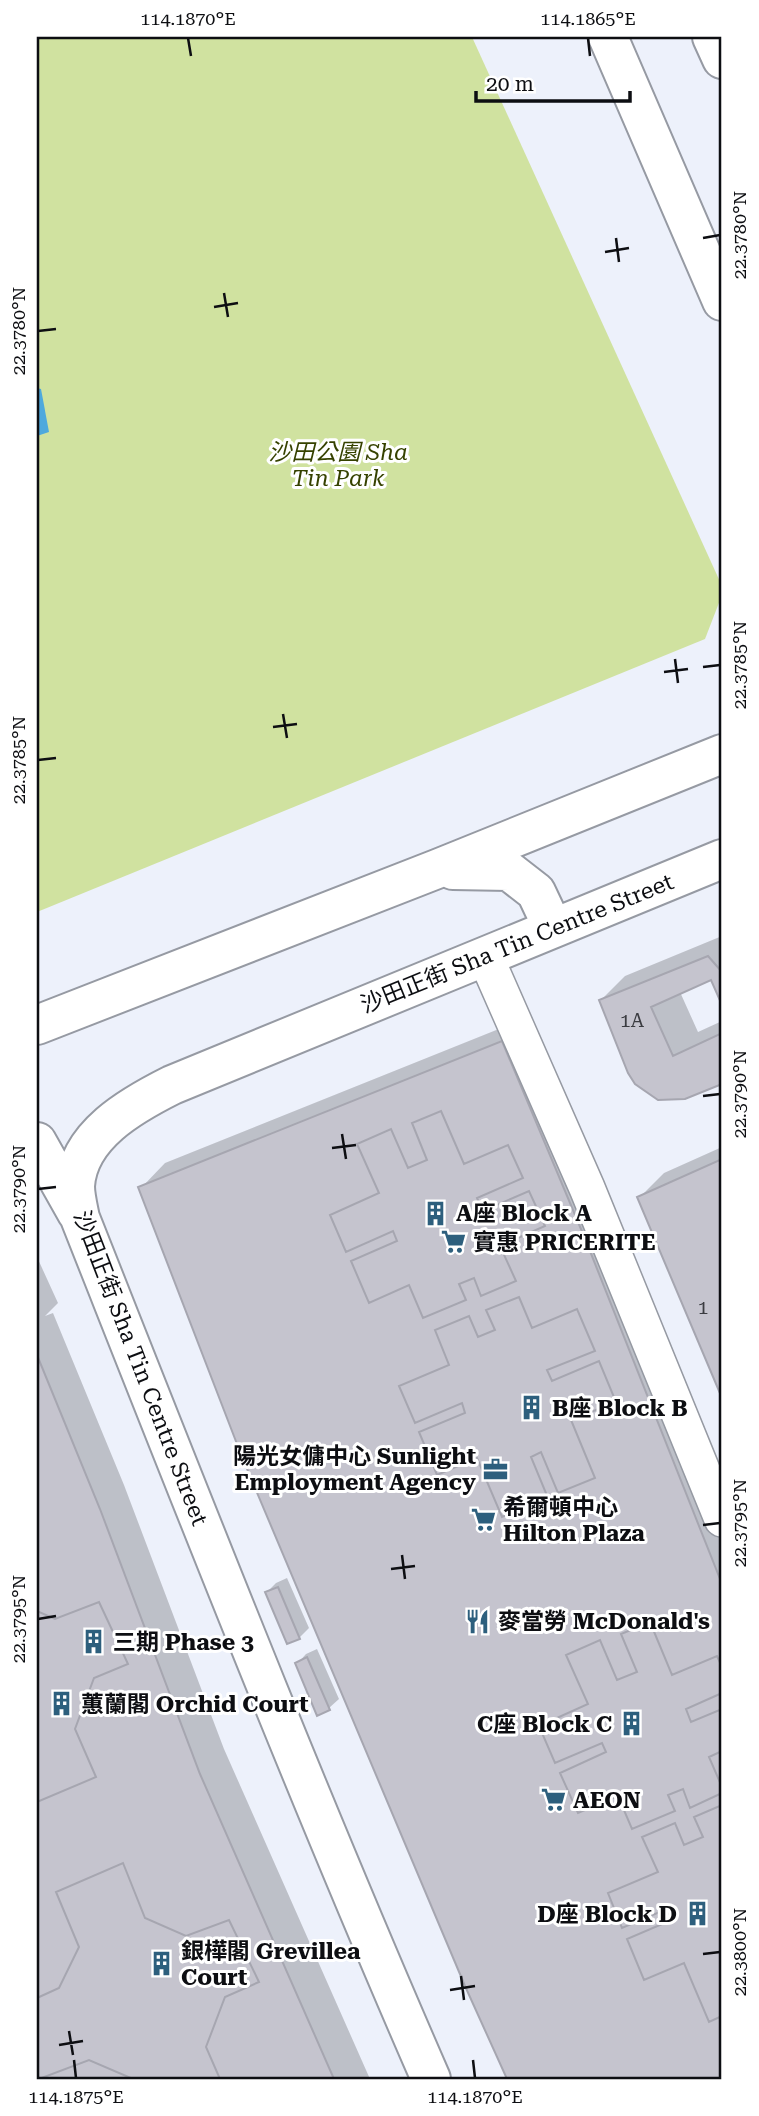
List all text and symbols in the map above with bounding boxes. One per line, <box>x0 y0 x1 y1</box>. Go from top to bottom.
text: 114.1870°E <box>140 8 236 29</box>
text: 114.1865°E <box>540 8 636 29</box>
scale bar <box>476 60 630 104</box>
text: 20 m <box>486 72 534 96</box>
text: 22.3780°N <box>729 191 750 279</box>
text: 22.3780°N <box>8 287 29 375</box>
park label: 沙田公園 Sha Tin Park <box>268 439 408 492</box>
text: 22.3785°N <box>729 621 750 709</box>
text: 22.3785°N <box>8 716 29 804</box>
street label: 沙田正街 Sha Tin Centre Street <box>357 868 678 1019</box>
house number: 1A <box>620 1009 645 1032</box>
text: 22.3790°N <box>729 1050 750 1138</box>
text: 22.3790°N <box>8 1145 29 1233</box>
building icon: A座 Block A <box>422 1199 450 1227</box>
place label: A座 Block A <box>456 1200 592 1227</box>
street label: 沙田正街 Sha Tin Centre Street <box>68 1207 213 1530</box>
supermarket icon: 實惠 PRICERITE <box>439 1228 467 1256</box>
place label: 實惠 PRICERITE <box>473 1229 656 1256</box>
house number: 1 <box>698 1296 708 1319</box>
building icon: B座 Block B <box>518 1394 546 1422</box>
place label: B座 Block B <box>552 1395 688 1422</box>
place label: 陽光女傭中心 Sunlight Employment Agency <box>233 1443 476 1496</box>
office icon: 陽光女傭中心 Sunlight Employment Agency <box>482 1455 510 1483</box>
text: 22.3795°N <box>729 1479 750 1567</box>
place label: 希爾頓中心 Hilton Plaza <box>503 1494 645 1547</box>
supermarket icon: 希爾頓中心 Hilton Plaza <box>469 1506 497 1534</box>
text: 22.3795°N <box>8 1575 29 1663</box>
restaurant icon: 麥當勞 McDonald's <box>464 1607 492 1635</box>
place label: 麥當勞 McDonald's <box>498 1608 710 1635</box>
building icon: 三期 Phase 3 <box>79 1628 107 1656</box>
place label: 三期 Phase 3 <box>113 1629 254 1656</box>
building icon: 蕙蘭閣 Orchid Court <box>47 1690 75 1718</box>
place label: 蕙蘭閣 Orchid Court <box>81 1691 309 1718</box>
building icon: C座 Block C <box>618 1710 646 1738</box>
place label: C座 Block C <box>477 1711 612 1738</box>
supermarket icon: AEON <box>539 1786 567 1814</box>
place label: AEON <box>573 1787 641 1814</box>
building icon: D座 Block D <box>683 1900 711 1928</box>
place label: D座 Block D <box>537 1901 677 1928</box>
text: 22.3800°N <box>729 1908 750 1996</box>
place label: 銀樺閣 Grevillea Court <box>181 1938 361 1991</box>
building icon: 銀樺閣 Grevillea Court <box>147 1950 175 1978</box>
text: 114.1875°E <box>28 2086 124 2107</box>
text: 114.1870°E <box>427 2086 523 2107</box>

